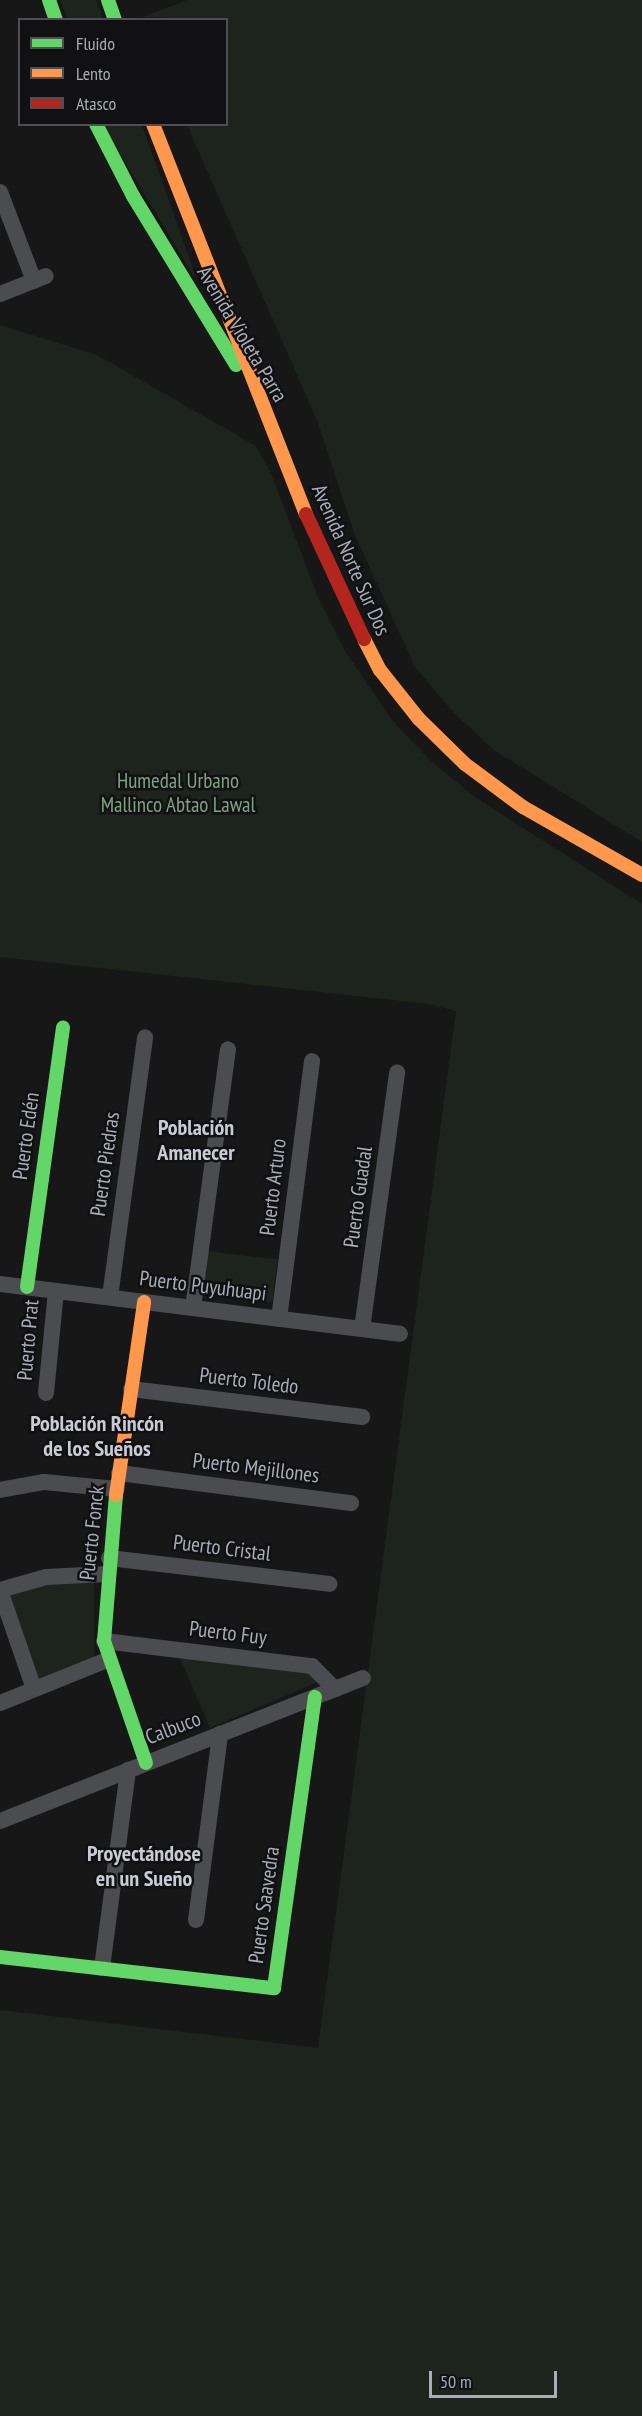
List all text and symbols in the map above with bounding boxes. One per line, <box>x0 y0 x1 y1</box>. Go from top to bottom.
legend <box>18 18 228 126</box>
text: Fluido <box>76 32 115 55</box>
text: Lento <box>76 62 111 85</box>
text: Atasco <box>76 92 116 115</box>
street label: Avenida Violeta Parra <box>191 261 293 407</box>
street label: Avenida Norte Sur Dos <box>306 481 396 639</box>
park label: Humedal Urbano Mallinco Abtao Lawal <box>100 768 256 818</box>
street label: Puerto Edén <box>7 1091 45 1181</box>
street label: Puerto Piedras <box>85 1110 125 1218</box>
district label: Población Amanecer <box>157 1114 235 1166</box>
street label: Puerto Arturo <box>255 1137 291 1237</box>
street label: Puerto Guadal <box>338 1145 378 1249</box>
street label: Puerto Puyuhuapi <box>138 1266 268 1306</box>
street label: Puerto Prat <box>12 1299 44 1381</box>
street label: Puerto Toledo <box>198 1362 300 1400</box>
district label: Población Rincón de los Sueños <box>30 1410 164 1462</box>
street label: Puerto Mejillones <box>191 1448 321 1488</box>
street label: Puerto Fonck <box>75 1485 109 1581</box>
street label: Puerto Cristal <box>172 1530 272 1566</box>
street label: Puerto Fuy <box>188 1616 268 1650</box>
street label: Calbuco <box>142 1706 204 1750</box>
district label: Proyectándose en un Sueño <box>87 1840 201 1892</box>
street label: Puerto Saavedra <box>243 1845 285 1965</box>
scale bar <box>432 2359 560 2397</box>
text: 50 m <box>440 2370 472 2393</box>

